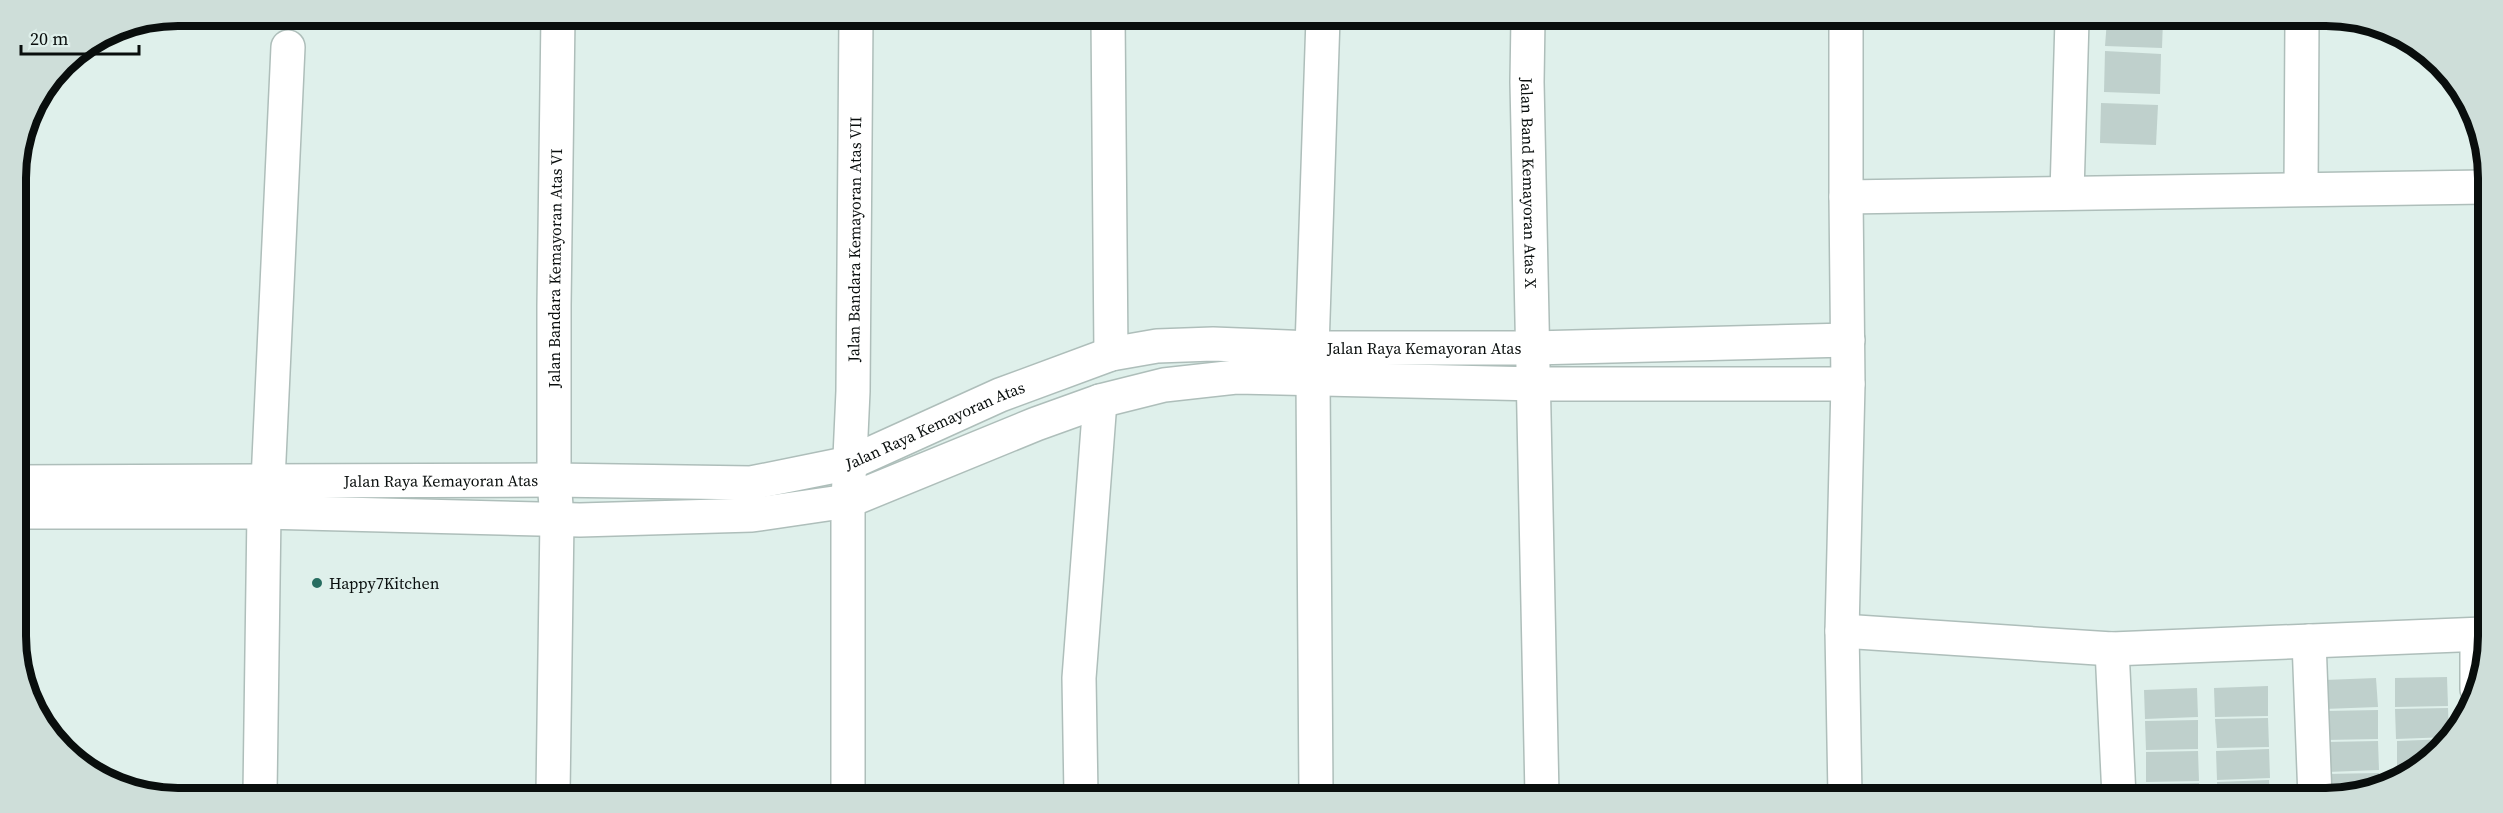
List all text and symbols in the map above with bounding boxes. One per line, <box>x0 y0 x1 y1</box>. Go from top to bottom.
scale bar <box>21 18 140 56</box>
text: 20 m <box>30 26 68 51</box>
street label: Jalan Band Kemayoran Atas X <box>1516 76 1542 289</box>
street label: Jalan Bandara Kemayoran Atas VII <box>842 116 866 363</box>
street label: Jalan Bandara Kemayoran Atas VI <box>543 148 567 389</box>
street label: Jalan Raya Kemayoran Atas <box>1326 337 1521 359</box>
street label: Jalan Raya Kemayoran Atas <box>843 376 1028 475</box>
street label: Jalan Raya Kemayoran Atas <box>343 469 538 492</box>
place label: Happy7Kitchen <box>329 572 440 594</box>
marker: Happy7Kitchen <box>310 576 324 590</box>

